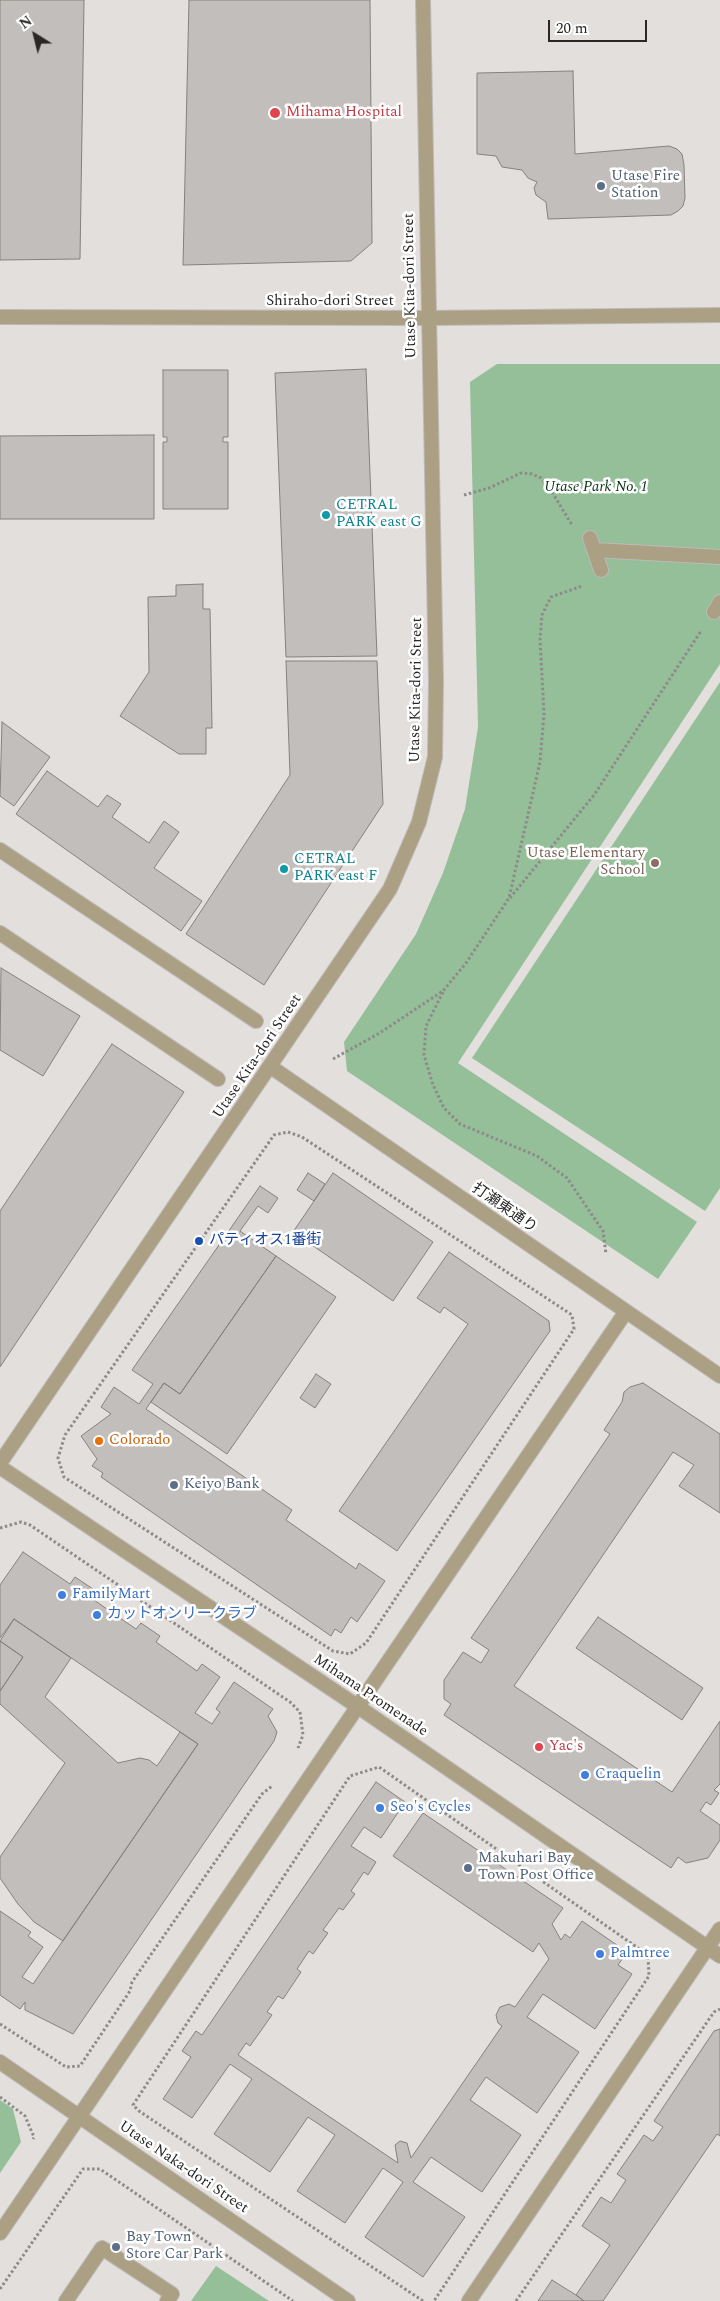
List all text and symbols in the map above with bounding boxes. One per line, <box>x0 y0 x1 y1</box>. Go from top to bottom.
north arrow <box>10 10 60 60</box>
scale bar <box>550 10 649 42</box>
text: N <box>15 11 37 34</box>
text: 20 m <box>556 17 588 40</box>
place label: Mihama Hospital <box>286 104 402 122</box>
marker: Mihama Hospital <box>268 106 282 120</box>
place label: Utase Fire Station <box>611 168 680 203</box>
marker: Utase Fire Station <box>595 180 607 192</box>
street label: Utase Kita-dori Street <box>401 213 421 359</box>
street label: Shiraho-dori Street <box>266 293 394 311</box>
park label: Utase Park No. 1 <box>544 479 648 497</box>
place label: CETRAL PARK east G <box>336 497 422 532</box>
marker: CETRAL PARK east G <box>320 509 332 521</box>
street label: Utase Kita-dori Street <box>407 617 427 763</box>
place label: Utase Elementary School <box>527 845 645 880</box>
place label: CETRAL PARK east F <box>294 851 377 886</box>
marker: Utase Elementary School <box>649 857 661 869</box>
marker: CETRAL PARK east F <box>278 863 290 875</box>
street label: Utase Kita-dori Street <box>210 992 306 1122</box>
street label: 打瀬東通り <box>468 1180 540 1238</box>
place label: パティオス1番街 <box>209 1232 321 1250</box>
marker: パティオス1番街 <box>193 1235 205 1247</box>
place label: Colorado <box>109 1432 170 1450</box>
marker: Colorado <box>93 1435 105 1447</box>
place label: Keiyo Bank <box>184 1476 260 1494</box>
marker: Keiyo Bank <box>168 1479 180 1491</box>
place label: FamilyMart <box>72 1586 150 1604</box>
marker: FamilyMart <box>56 1589 68 1601</box>
place label: カットオンリークラブ <box>107 1606 257 1624</box>
marker: カットオンリークラブ <box>91 1609 103 1621</box>
street label: Mihama Promenade <box>309 1651 431 1741</box>
place label: Yac's <box>549 1738 583 1756</box>
marker: Yac's <box>533 1741 545 1753</box>
place label: Craquelin <box>595 1766 661 1784</box>
marker: Craquelin <box>579 1769 591 1781</box>
place label: Seo's Cycles <box>390 1799 471 1817</box>
marker: Seo's Cycles <box>374 1802 386 1814</box>
place label: Makuhari Bay Town Post Office <box>478 1850 594 1885</box>
marker: Makuhari Bay Town Post Office <box>462 1862 474 1874</box>
place label: Palmtree <box>610 1945 670 1963</box>
marker: Palmtree <box>594 1948 606 1960</box>
street label: Utase Naka-dori Street <box>115 2118 251 2218</box>
place label: Bay Town Store Car Park <box>126 2229 223 2264</box>
marker: Bay Town Store Car Park <box>110 2241 122 2253</box>

